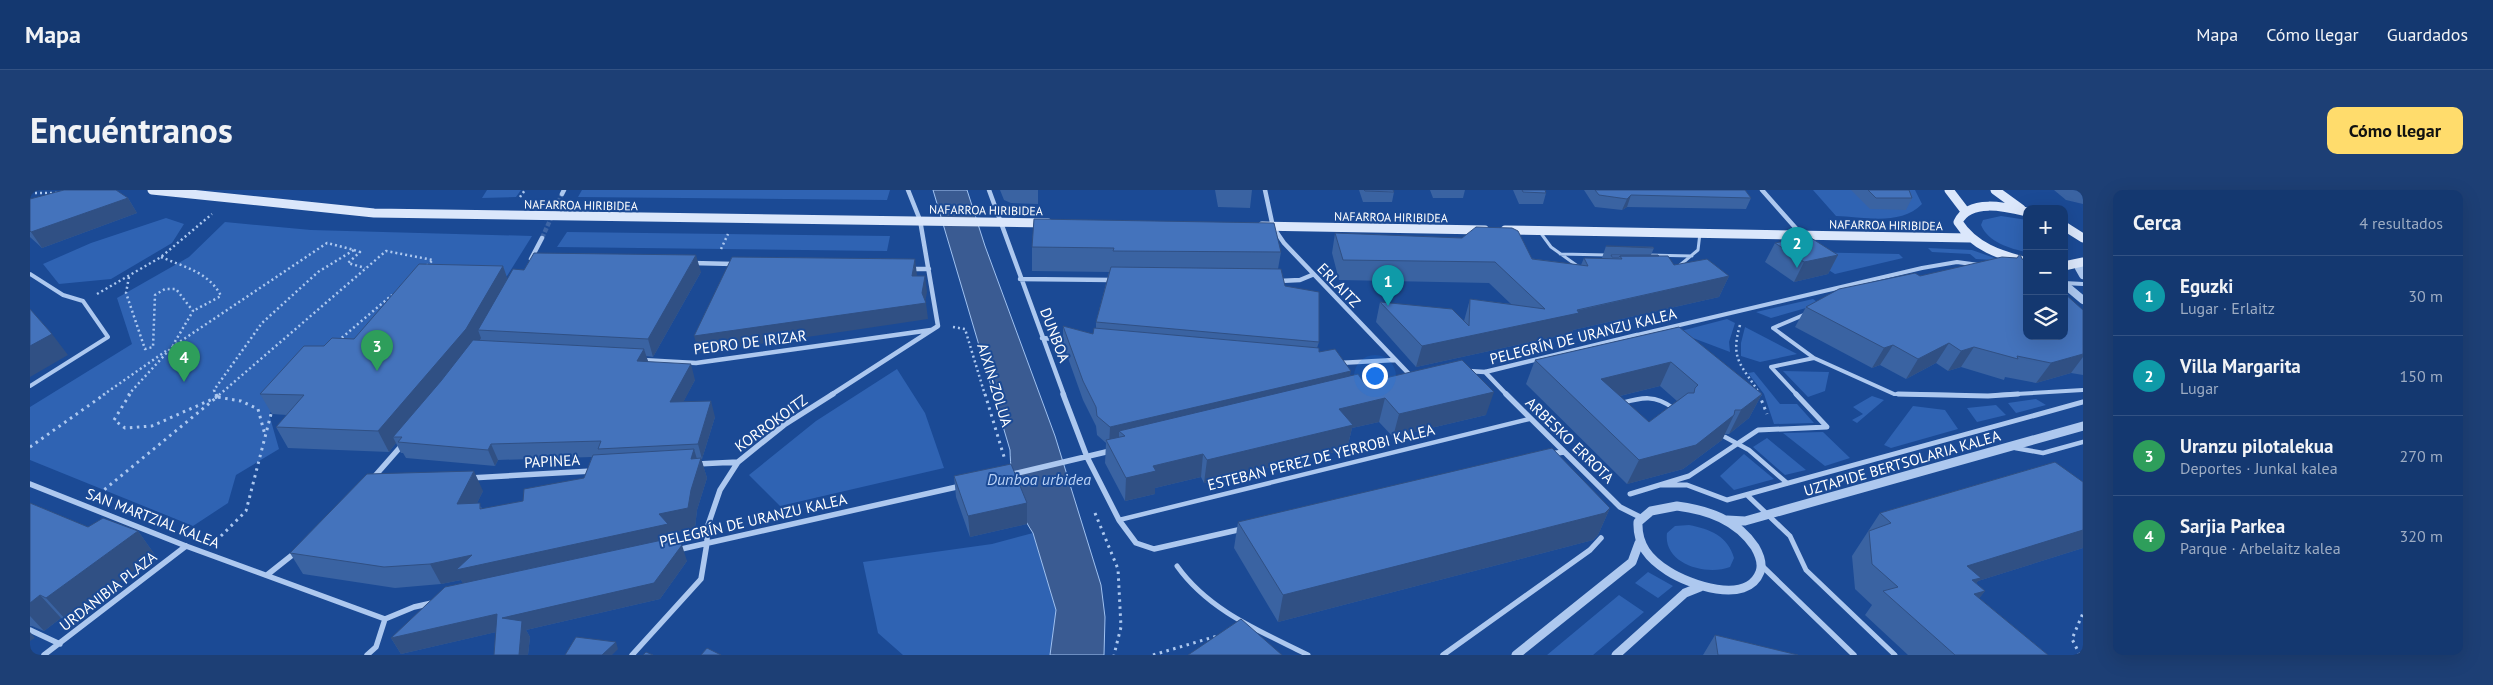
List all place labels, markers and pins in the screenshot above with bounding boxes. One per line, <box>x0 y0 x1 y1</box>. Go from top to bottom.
pin: 2 <box>1781 227 1813 268</box>
pin: 1 <box>1372 265 1404 306</box>
pin: 3 <box>361 330 393 371</box>
pin: 4 <box>168 341 200 382</box>

